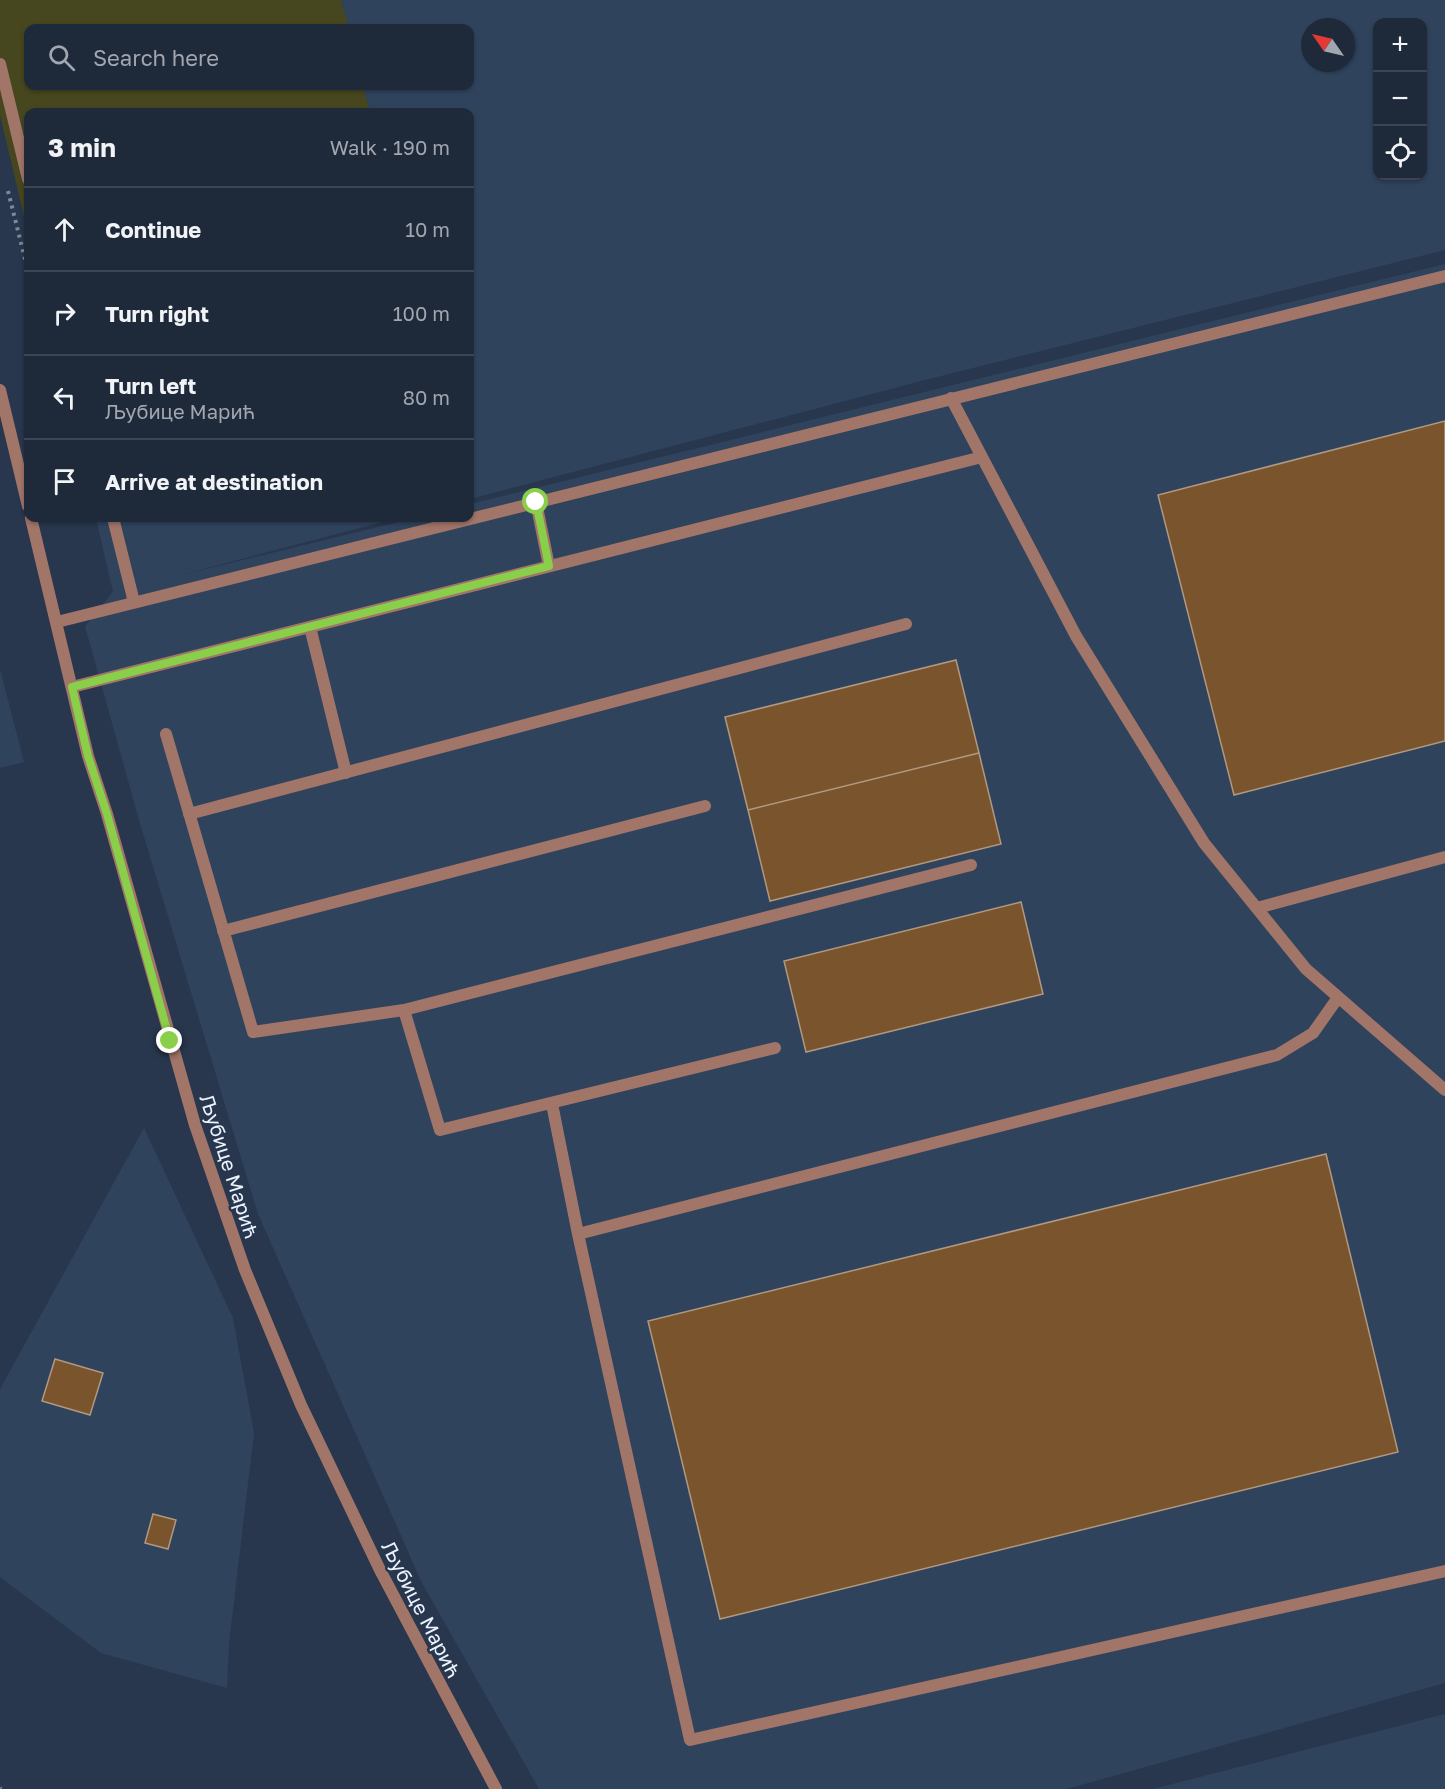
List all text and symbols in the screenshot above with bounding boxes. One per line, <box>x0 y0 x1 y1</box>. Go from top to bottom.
north arrow <box>1301 18 1355 72</box>
map controls <box>1373 18 1427 180</box>
button: + <box>1373 18 1427 72</box>
search box <box>24 24 474 90</box>
icon: search <box>45 41 78 74</box>
text: Search here <box>93 44 219 71</box>
button: − <box>1373 72 1427 126</box>
button: locate <box>1373 126 1427 180</box>
text: 3 min <box>48 132 116 163</box>
text: Walk · 190 m <box>330 135 450 159</box>
icon: ahead <box>48 213 81 246</box>
text: Continue <box>105 216 201 243</box>
text: 10 m <box>405 217 450 241</box>
icon: right <box>48 297 81 330</box>
text: Turn right <box>105 300 209 327</box>
text: 100 m <box>393 301 450 325</box>
text: Turn left <box>105 372 196 399</box>
icon: left <box>48 381 81 414</box>
text: 80 m <box>403 385 450 409</box>
text: Љубице Марић <box>105 399 255 423</box>
icon: arrive <box>48 465 81 498</box>
text: Arrive at destination <box>105 468 323 495</box>
route start <box>522 488 548 514</box>
route end <box>156 1027 182 1053</box>
street label: Љубице Марић <box>195 1091 265 1241</box>
street label: Љубице Марић <box>377 1537 467 1681</box>

